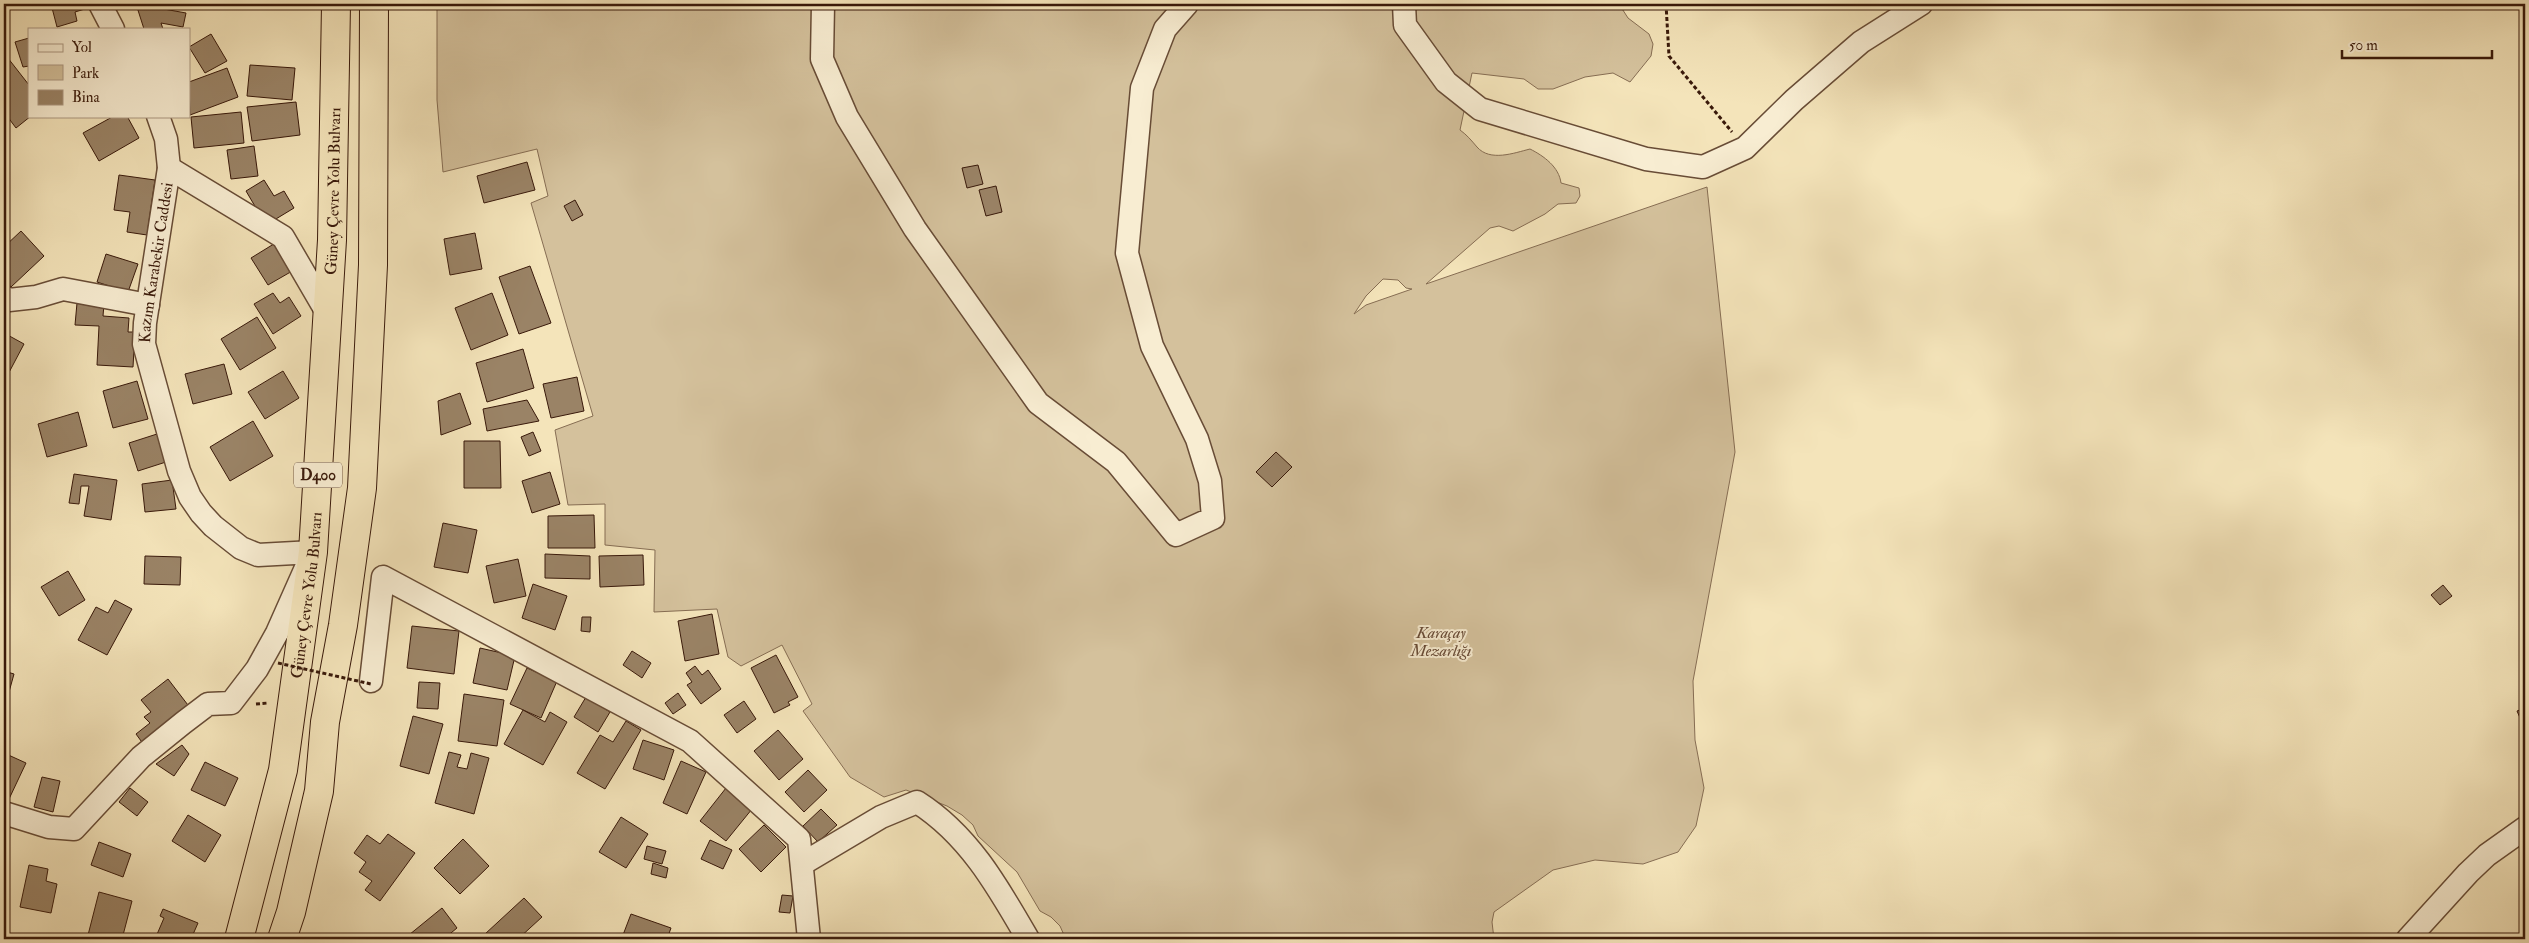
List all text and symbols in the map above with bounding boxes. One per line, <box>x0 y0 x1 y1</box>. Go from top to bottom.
legend <box>28 28 190 118</box>
scale bar <box>2342 28 2492 60</box>
text: 50 m <box>2349 36 2378 55</box>
text: Yol <box>72 38 92 57</box>
text: Park <box>72 64 99 83</box>
text: Bina <box>72 88 100 107</box>
street label: Güney Çevre Yolu Bulvarı <box>321 107 345 276</box>
street label: Kazım Karabekir Caddesi <box>135 181 178 343</box>
road number: D400 <box>294 462 342 488</box>
street label: Güney Çevre Yolu Bulvarı <box>287 511 326 680</box>
park label: Karaçay Mezarlığı <box>1410 623 1471 661</box>

